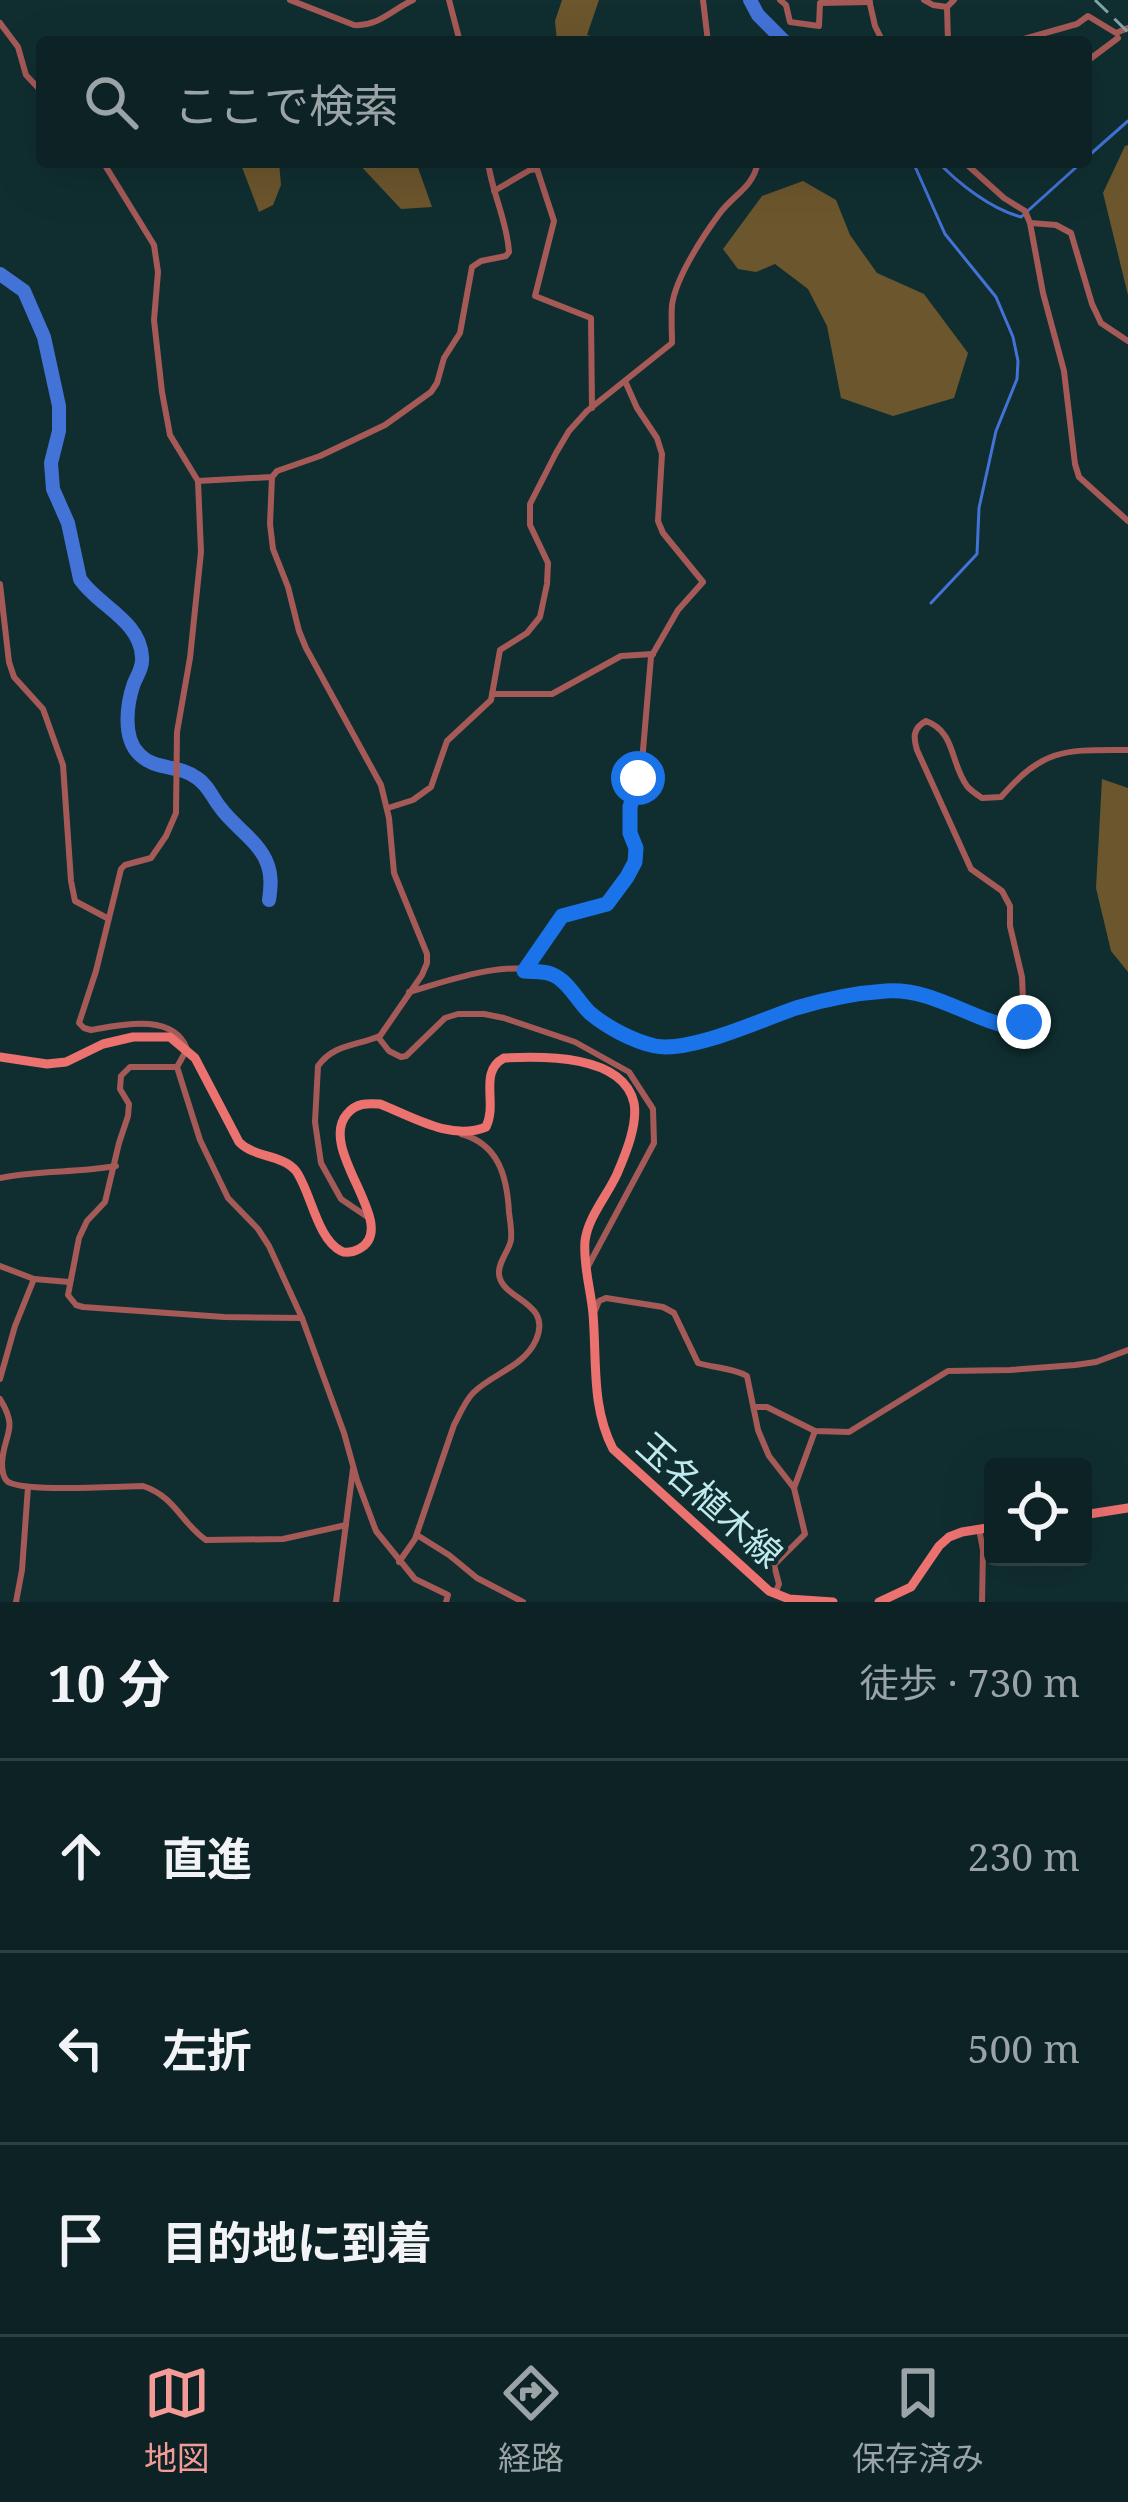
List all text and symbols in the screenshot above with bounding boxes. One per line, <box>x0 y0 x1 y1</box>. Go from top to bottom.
search box <box>36 36 1092 168</box>
icon: search <box>78 69 144 135</box>
text: ここで検索 <box>174 74 399 135</box>
route start <box>611 751 665 805</box>
route end <box>997 995 1051 1049</box>
street label: 玉名植木線 <box>627 1421 794 1578</box>
map controls <box>984 1458 1092 1566</box>
button: locate <box>984 1458 1092 1566</box>
text: 10 分 <box>48 1647 170 1717</box>
text: 徒歩 · 730 m <box>860 1655 1080 1708</box>
icon: ahead <box>48 1823 114 1889</box>
text: 直進 <box>162 1827 252 1888</box>
text: 230 m <box>968 1829 1080 1882</box>
icon: left <box>48 2015 114 2081</box>
text: 左折 <box>162 2019 252 2080</box>
text: 500 m <box>968 2021 1080 2074</box>
icon: arrive <box>48 2207 114 2273</box>
text: 目的地に到着 <box>162 2211 432 2272</box>
tab: 地図 <box>144 2360 210 2480</box>
tab: 経路 <box>498 2360 564 2480</box>
tab: 保存済み <box>852 2360 984 2480</box>

